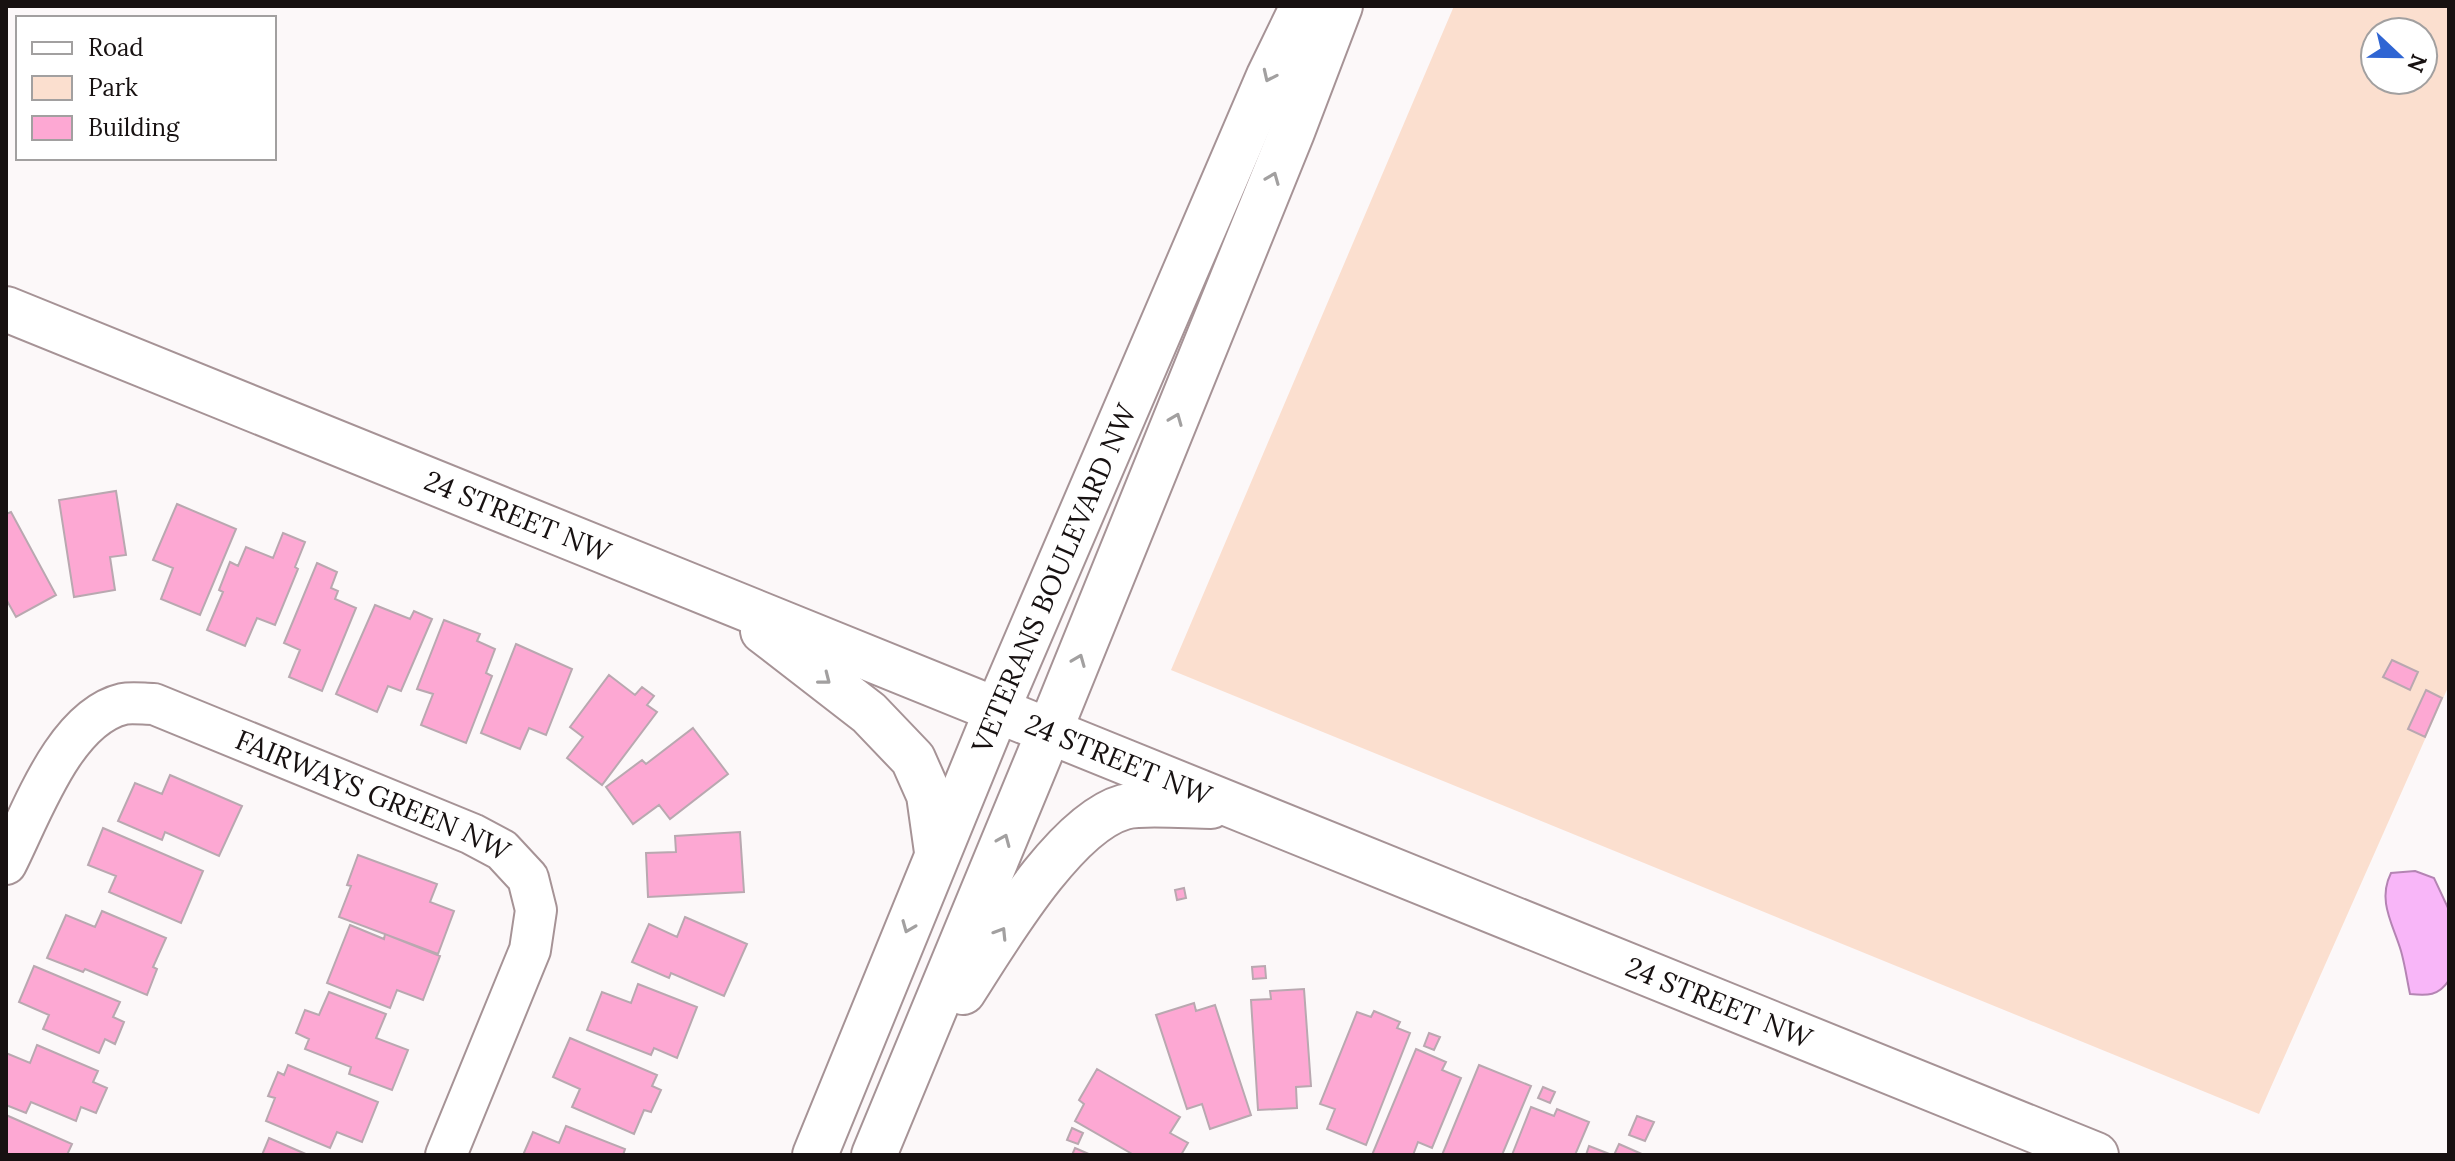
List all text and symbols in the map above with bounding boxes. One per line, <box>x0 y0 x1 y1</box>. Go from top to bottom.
legend <box>16 16 276 160</box>
north arrow <box>2359 16 2439 96</box>
text: Road <box>88 32 144 63</box>
text: N <box>2401 50 2434 77</box>
one-way arrow <box>1263 68 1279 82</box>
text: Park <box>88 72 138 103</box>
text: Building <box>88 112 180 143</box>
one-way arrow <box>1264 172 1280 186</box>
street label: VETERANS BOULEVARD NW <box>963 397 1145 759</box>
one-way arrow <box>1166 413 1183 427</box>
street label: 24 STREET NW <box>419 462 617 570</box>
one-way arrow <box>1069 654 1085 668</box>
one-way arrow <box>816 669 830 684</box>
street label: 24 STREET NW <box>1020 705 1218 813</box>
street label: FAIRWAYS GREEN NW <box>230 721 517 869</box>
one-way arrow <box>994 834 1011 848</box>
one-way arrow <box>901 919 918 933</box>
one-way arrow <box>991 927 1006 942</box>
street label: 24 STREET NW <box>1621 949 1818 1057</box>

